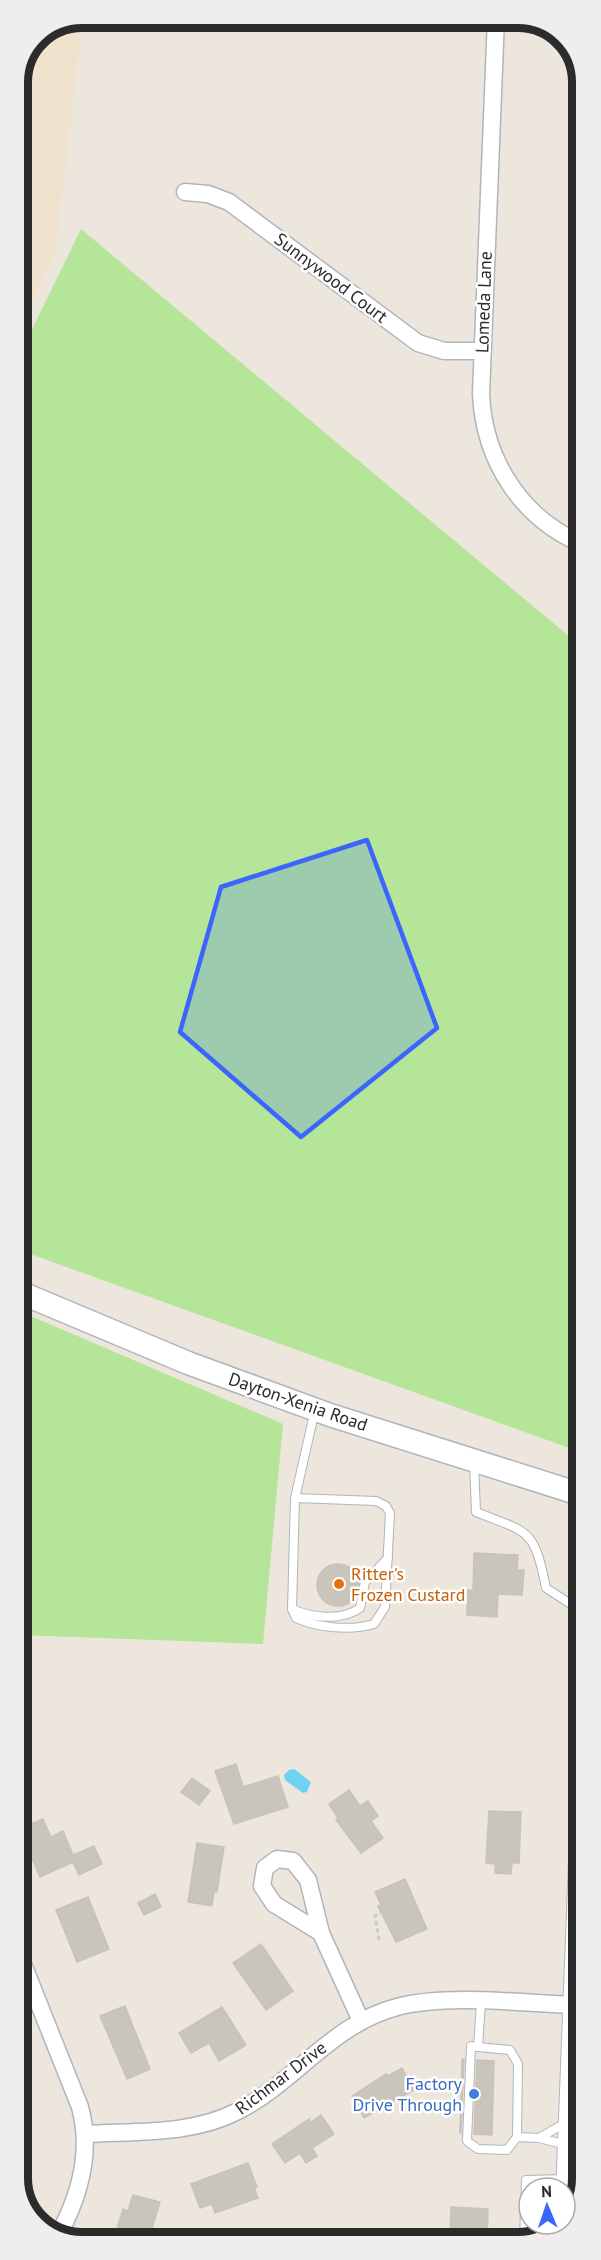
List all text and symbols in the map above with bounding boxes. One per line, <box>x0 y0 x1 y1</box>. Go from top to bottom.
street label: Sunnywood Court <box>270 227 393 328</box>
street label: Lomeda Lane <box>470 251 497 353</box>
street label: Dayton-Xenia Road <box>226 1367 371 1436</box>
place label: Ritter's Frozen Custard <box>351 1562 465 1606</box>
marker: Ritter's Frozen Custard <box>332 1577 346 1591</box>
street label: Richmar Drive <box>231 2036 331 2119</box>
place label: Factory Drive Through <box>353 2072 463 2116</box>
marker: Factory Drive Through <box>467 2087 481 2101</box>
north arrow <box>517 2176 577 2236</box>
text: N <box>541 2181 552 2201</box>

